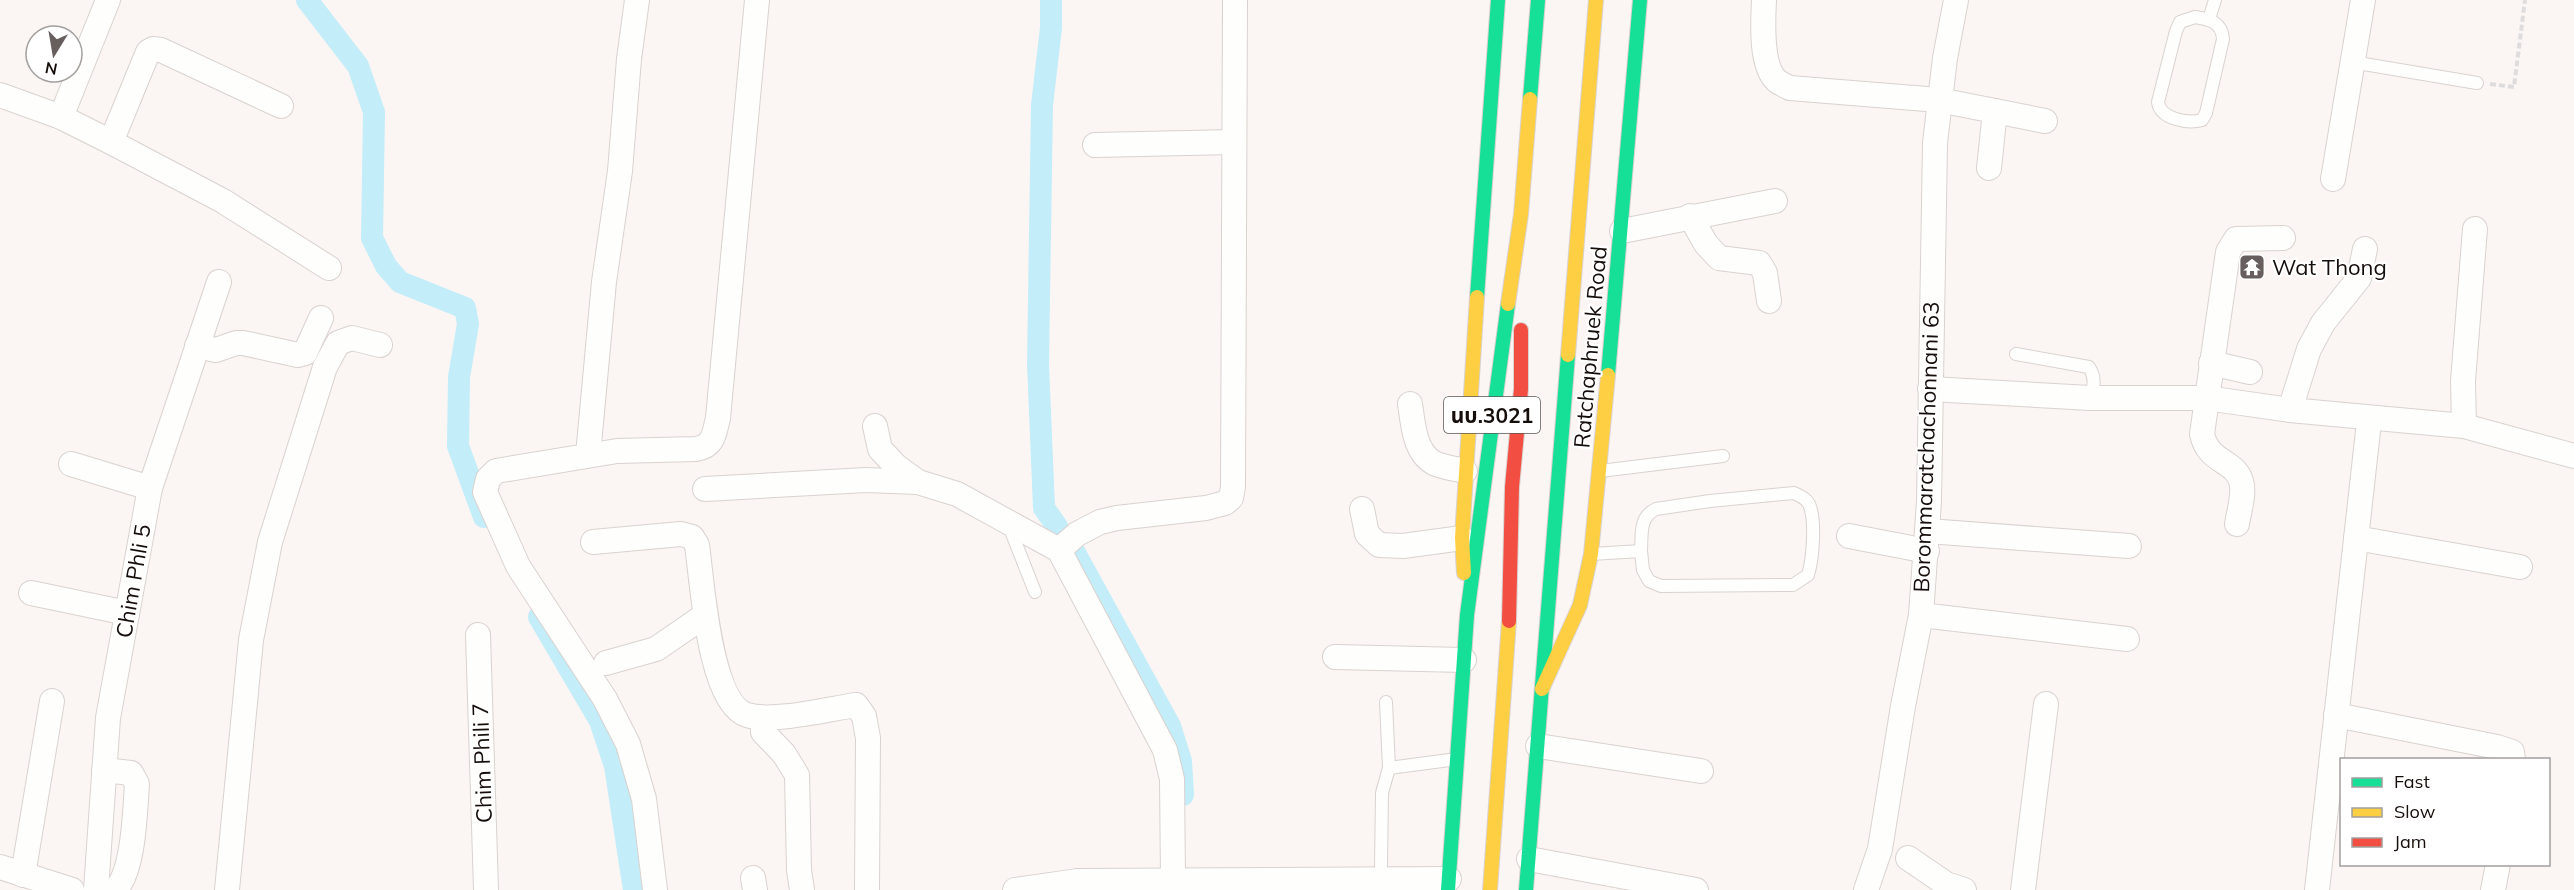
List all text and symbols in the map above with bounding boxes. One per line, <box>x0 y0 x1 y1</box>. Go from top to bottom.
north arrow <box>24 24 84 84</box>
text: N <box>43 58 59 80</box>
street label: Ratchaphruek Road <box>1567 245 1613 449</box>
temple icon: Wat Thong <box>2237 252 2267 282</box>
place label: Wat Thong <box>2272 253 2387 281</box>
street label: Borommaratchachonnani 63 <box>1907 301 1945 593</box>
road number: นบ.3021 <box>1444 397 1540 433</box>
street label: Chim Phli 5 <box>109 522 157 640</box>
street label: Chim Phili 7 <box>466 702 498 824</box>
legend <box>2340 758 2550 866</box>
text: Fast <box>2394 770 2430 793</box>
text: Slow <box>2394 800 2436 823</box>
text: Jam <box>2394 830 2427 853</box>

